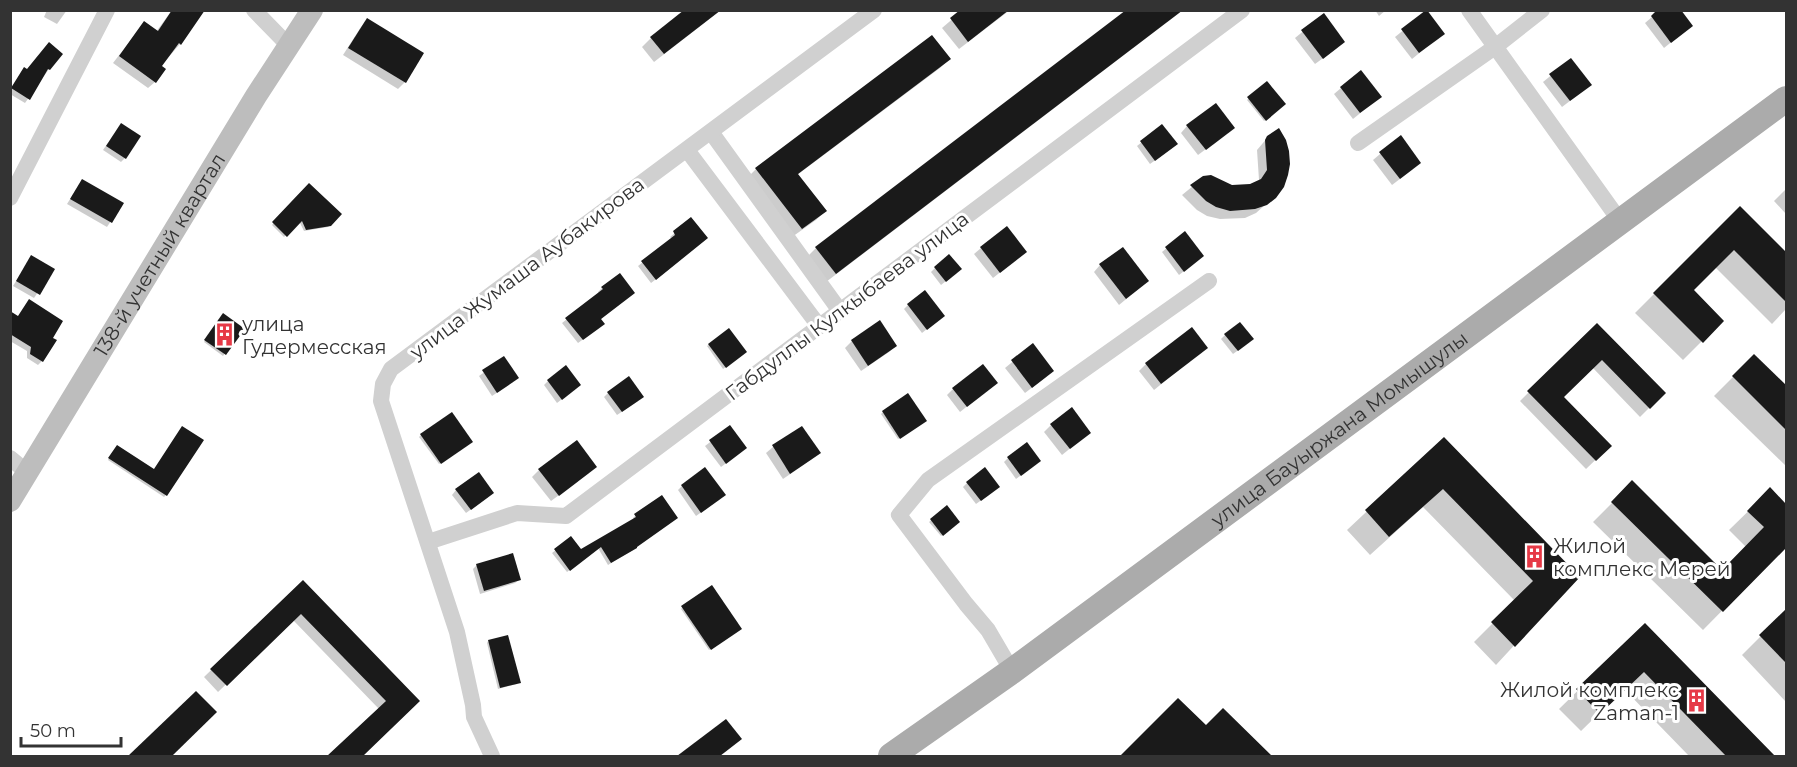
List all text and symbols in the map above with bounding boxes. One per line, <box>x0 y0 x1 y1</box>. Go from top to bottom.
street label: 138-й учетный квартал <box>89 149 230 361</box>
street label: улица Жумаша Аубакирова <box>404 172 649 365</box>
street label: Габдуллы Кулкыбаева улица <box>721 207 973 405</box>
place label: улица Гудермесская <box>241 312 387 359</box>
building icon: улица Гудермесская <box>211 322 237 348</box>
street label: улица Бауыржана Момышулы <box>1205 326 1473 533</box>
place label: Жилой комплекс Мерей <box>1553 534 1731 581</box>
building icon: Жилой комплекс Мерей <box>1522 544 1548 570</box>
place label: Жилой комплекс Zaman-1 <box>1500 678 1679 725</box>
building icon: Жилой комплекс Zaman-1 <box>1684 688 1710 714</box>
scale bar <box>21 710 122 748</box>
text: 50 m <box>30 720 76 742</box>

